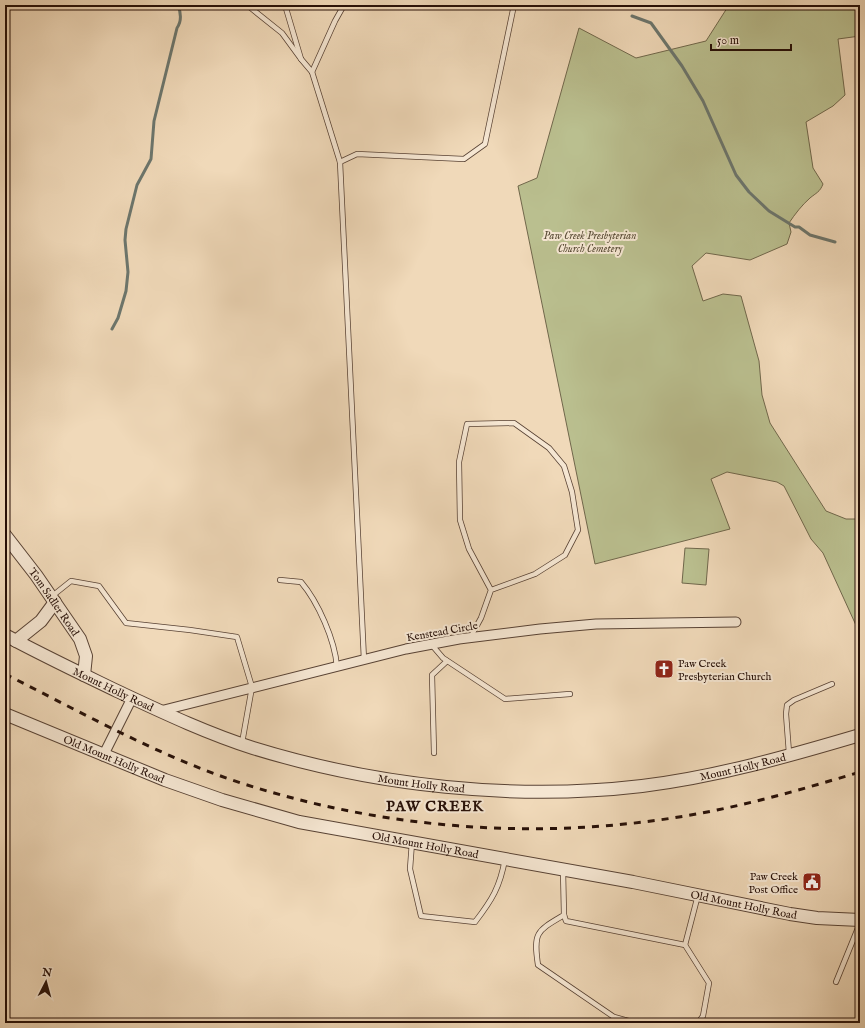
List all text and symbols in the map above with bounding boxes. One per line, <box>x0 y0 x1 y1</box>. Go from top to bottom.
scale bar <box>711 26 791 52</box>
text: 50 m <box>717 33 739 48</box>
park label: Paw Creek Presbyterian Church Cemetery <box>544 229 636 256</box>
street label: Tom Sadler Road <box>25 565 82 639</box>
street label: Kenstead Circle <box>405 619 479 645</box>
place label: Paw Creek Presbyterian Church <box>678 657 771 684</box>
church icon: Paw Creek Presbyterian Church <box>653 658 675 680</box>
street label: Mount Holly Road <box>70 665 156 715</box>
street label: Old Mount Holly Road <box>61 733 166 787</box>
street label: Mount Holly Road <box>699 751 788 784</box>
street label: Mount Holly Road <box>376 772 465 797</box>
district label: PAW CREEK <box>386 797 484 816</box>
street label: Old Mount Holly Road <box>371 829 480 862</box>
place label: Paw Creek Post Office <box>748 870 798 897</box>
public building icon: Paw Creek Post Office <box>801 871 823 893</box>
street label: Old Mount Holly Road <box>689 888 798 923</box>
north arrow <box>26 962 66 1002</box>
text: N <box>40 965 53 981</box>

